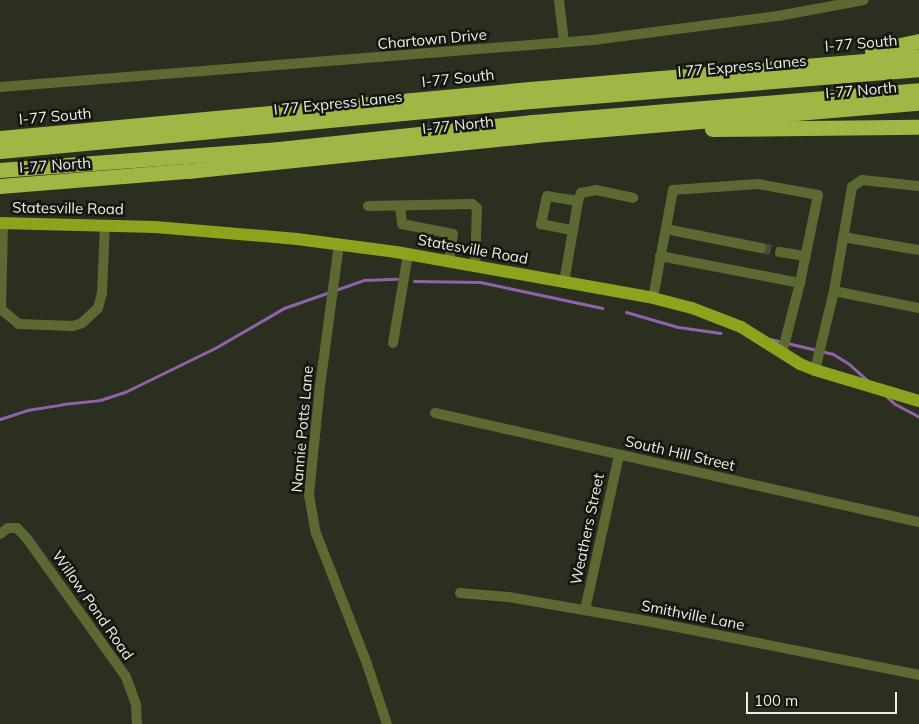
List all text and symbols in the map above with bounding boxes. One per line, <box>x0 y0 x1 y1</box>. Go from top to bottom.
street label: Chartown Drive <box>377 25 487 53</box>
street label: I-77 South <box>824 31 898 55</box>
street label: I 77 Express Lanes <box>677 51 807 81</box>
street label: I-77 South <box>421 65 495 91</box>
street label: I-77 North <box>824 78 898 102</box>
street label: I 77 Express Lanes <box>273 87 403 119</box>
street label: I-77 South <box>18 104 92 128</box>
street label: I-77 North <box>421 112 495 138</box>
street label: I-77 North <box>19 154 91 176</box>
street label: Statesville Road <box>12 198 124 218</box>
street label: Statesville Road <box>416 230 530 268</box>
street label: Nannie Potts Lane <box>287 365 317 493</box>
street label: South Hill Street <box>623 432 737 474</box>
street label: Weathers Street <box>566 472 608 586</box>
street label: Willow Pond Road <box>49 547 137 663</box>
street label: Smithville Lane <box>640 596 746 634</box>
scale bar <box>749 682 900 714</box>
text: 100 m <box>754 691 798 710</box>

